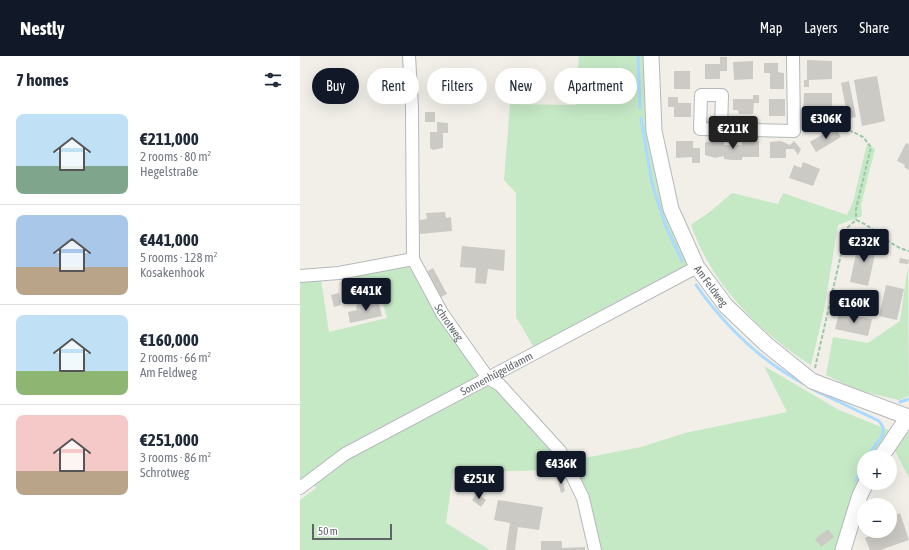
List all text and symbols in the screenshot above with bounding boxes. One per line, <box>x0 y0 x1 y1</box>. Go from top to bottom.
text: Nestly <box>20 17 65 39</box>
text: Map <box>760 20 782 36</box>
text: Layers <box>804 20 837 36</box>
text: Share <box>859 20 889 36</box>
chip: Buy <box>312 68 359 104</box>
chip: Rent <box>367 68 419 104</box>
chip: Filters <box>427 68 487 104</box>
chip: New <box>495 68 546 104</box>
chip: Apartment <box>554 68 637 104</box>
icon: filters <box>262 69 284 91</box>
text: 7 homes <box>16 70 69 90</box>
pin: €306K <box>798 106 854 140</box>
text: €306K <box>811 111 841 126</box>
pin: €211K <box>705 116 761 150</box>
text: €211K <box>718 121 748 136</box>
text: €211,000 <box>140 129 199 149</box>
icon: home <box>48 130 96 178</box>
text: 2 rooms · 80 m² <box>140 149 211 164</box>
text: Hegelstraße <box>140 164 198 179</box>
pin: €232K <box>836 229 892 263</box>
text: €441,000 <box>140 230 199 250</box>
icon: home <box>48 231 96 279</box>
text: €232K <box>849 234 879 249</box>
text: 5 rooms · 128 m² <box>140 250 217 265</box>
street label: Am Feldweg <box>692 263 730 309</box>
text: Kosakenhook <box>140 265 205 280</box>
pin: €441K <box>338 278 394 312</box>
text: €441K <box>351 283 381 298</box>
pin: €160K <box>826 290 882 324</box>
text: €160K <box>839 295 869 310</box>
street label: Schrotweg <box>432 302 466 343</box>
text: €160,000 <box>140 330 199 350</box>
icon: home <box>48 331 96 379</box>
street label: Sonnenhügeldamm <box>458 349 535 398</box>
text: 2 rooms · 66 m² <box>140 350 211 365</box>
text: Am Feldweg <box>140 365 197 380</box>
text: €251,000 <box>140 430 199 450</box>
icon: home <box>48 431 96 479</box>
text: 3 rooms · 86 m² <box>140 450 211 465</box>
map controls <box>857 450 897 538</box>
button: + <box>857 450 897 490</box>
pin: €436K <box>533 451 589 485</box>
text: €436K <box>546 456 576 471</box>
text: Schrotweg <box>140 465 189 480</box>
pin: €251K <box>451 466 507 500</box>
text: €251K <box>464 471 494 486</box>
button: − <box>857 498 897 538</box>
scale bar <box>312 522 392 541</box>
text: 50 m <box>318 525 338 537</box>

